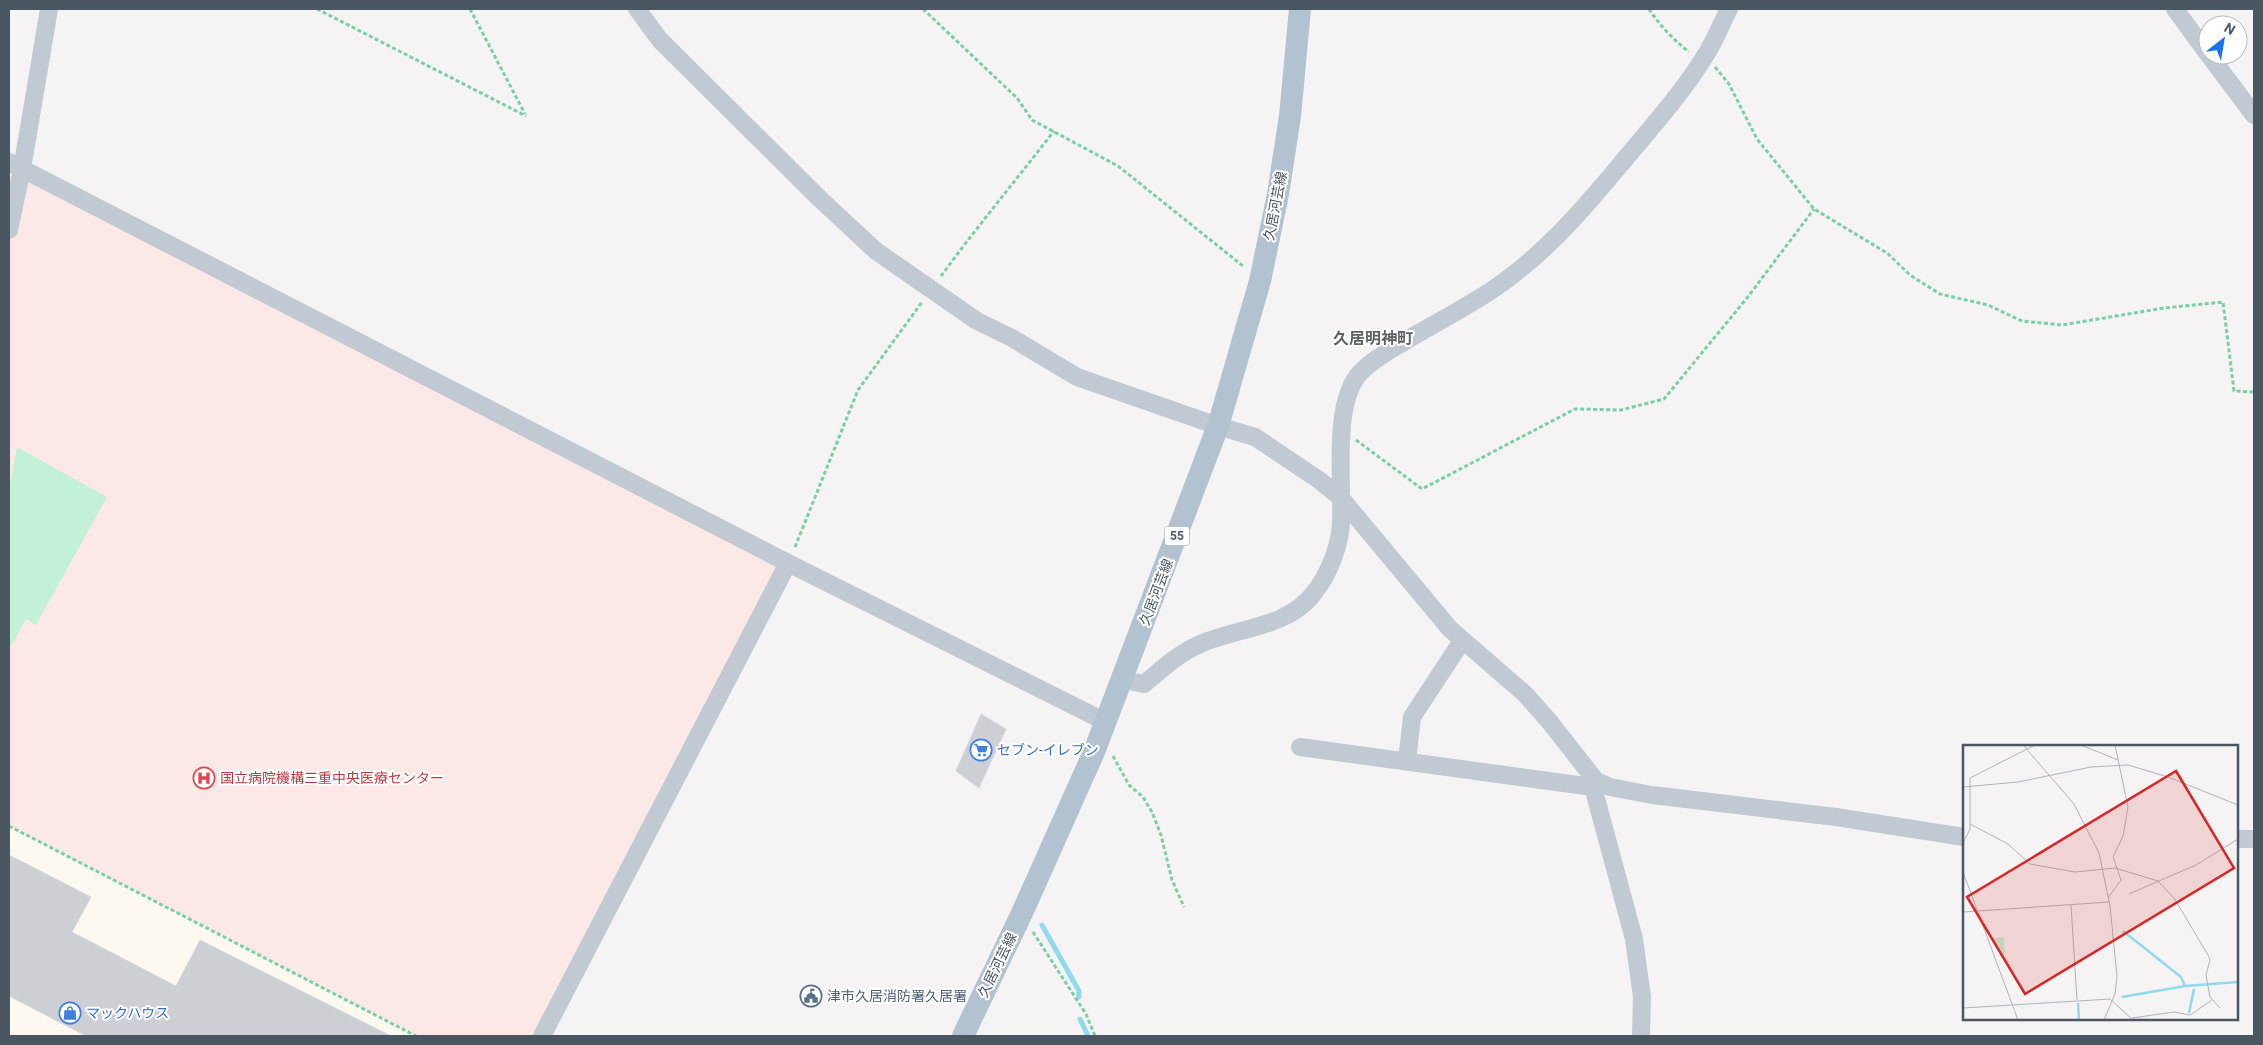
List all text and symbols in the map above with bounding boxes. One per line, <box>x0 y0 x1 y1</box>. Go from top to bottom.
north arrow <box>2198 15 2248 65</box>
text: N <box>2221 19 2238 38</box>
street label: 久居河芸線 <box>1260 170 1290 242</box>
district label: 久居明神町 <box>1333 329 1413 348</box>
road number: 55 <box>1164 526 1190 546</box>
street label: 久居河芸線 <box>1136 556 1176 628</box>
supermarket icon: セブン-イレブン <box>969 738 993 762</box>
place label: セブン-イレブン <box>997 742 1099 758</box>
inset map <box>1963 745 2238 1020</box>
hospital icon: 国立病院機構三重中央医療センター <box>192 766 216 790</box>
place label: 国立病院機構三重中央医療センター <box>220 770 444 786</box>
street label: 久居河芸線 <box>974 930 1020 1000</box>
public building icon: 津市久居消防署久居署 <box>799 984 823 1008</box>
place label: 津市久居消防署久居署 <box>827 988 967 1004</box>
shop icon: マックハウス <box>58 1001 82 1025</box>
place label: マックハウス <box>86 1005 169 1021</box>

